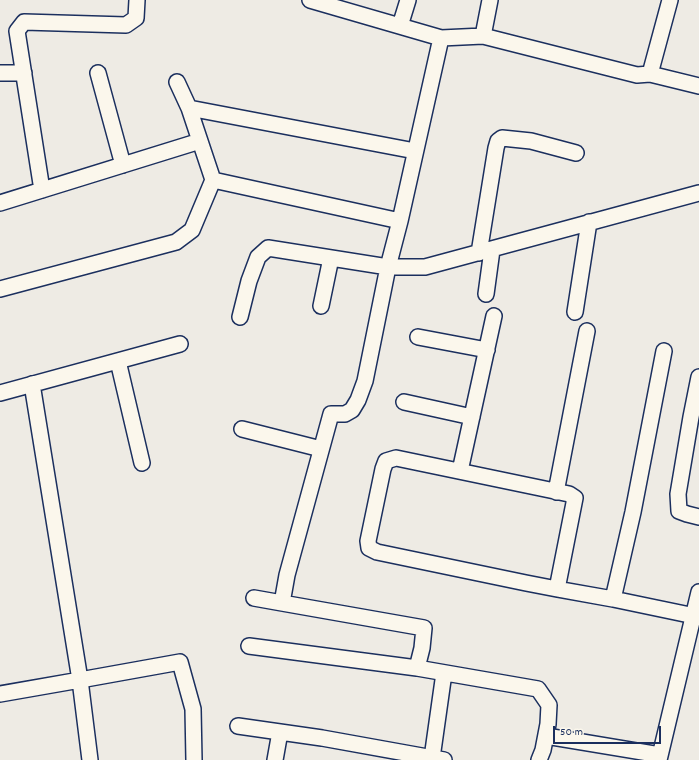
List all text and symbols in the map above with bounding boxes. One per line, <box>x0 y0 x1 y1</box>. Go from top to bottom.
scale bar <box>555 718 663 744</box>
text: 50 m <box>560 724 583 741</box>

